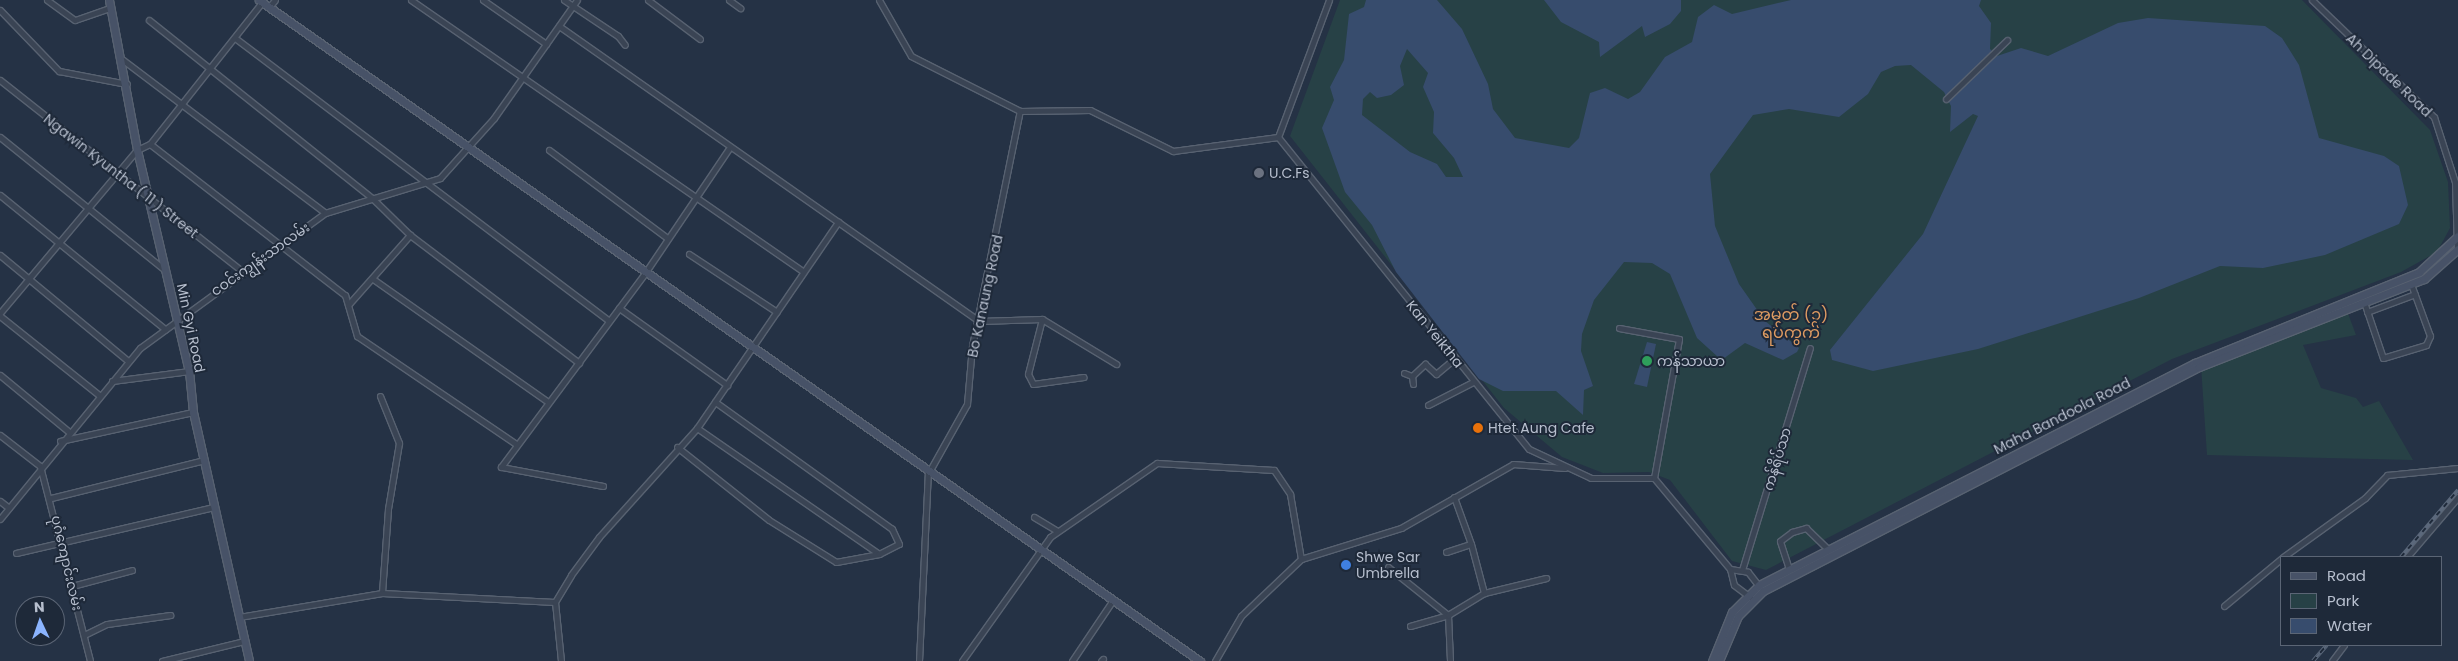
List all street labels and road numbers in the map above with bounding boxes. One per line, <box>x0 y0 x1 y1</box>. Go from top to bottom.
street label: Ah Dipade Road <box>2343 30 2435 120</box>
street label: Ngawin Kyuntha ( 11 ) Street <box>40 110 202 242</box>
street label: ငဝင်းကျွန်းသာလမ်း <box>207 219 313 299</box>
street label: Bo Kanaung Road <box>964 233 1006 359</box>
street label: Min Gyi Road <box>173 282 209 374</box>
street label: Kan Yeiktha <box>1403 297 1467 371</box>
street label: Maha Bandoola Road <box>1991 374 2133 458</box>
street label: ကန်ရိပ်သာ <box>1759 425 1795 493</box>
street label: ပုဂံကျောင်းလမ်း <box>48 514 86 612</box>

